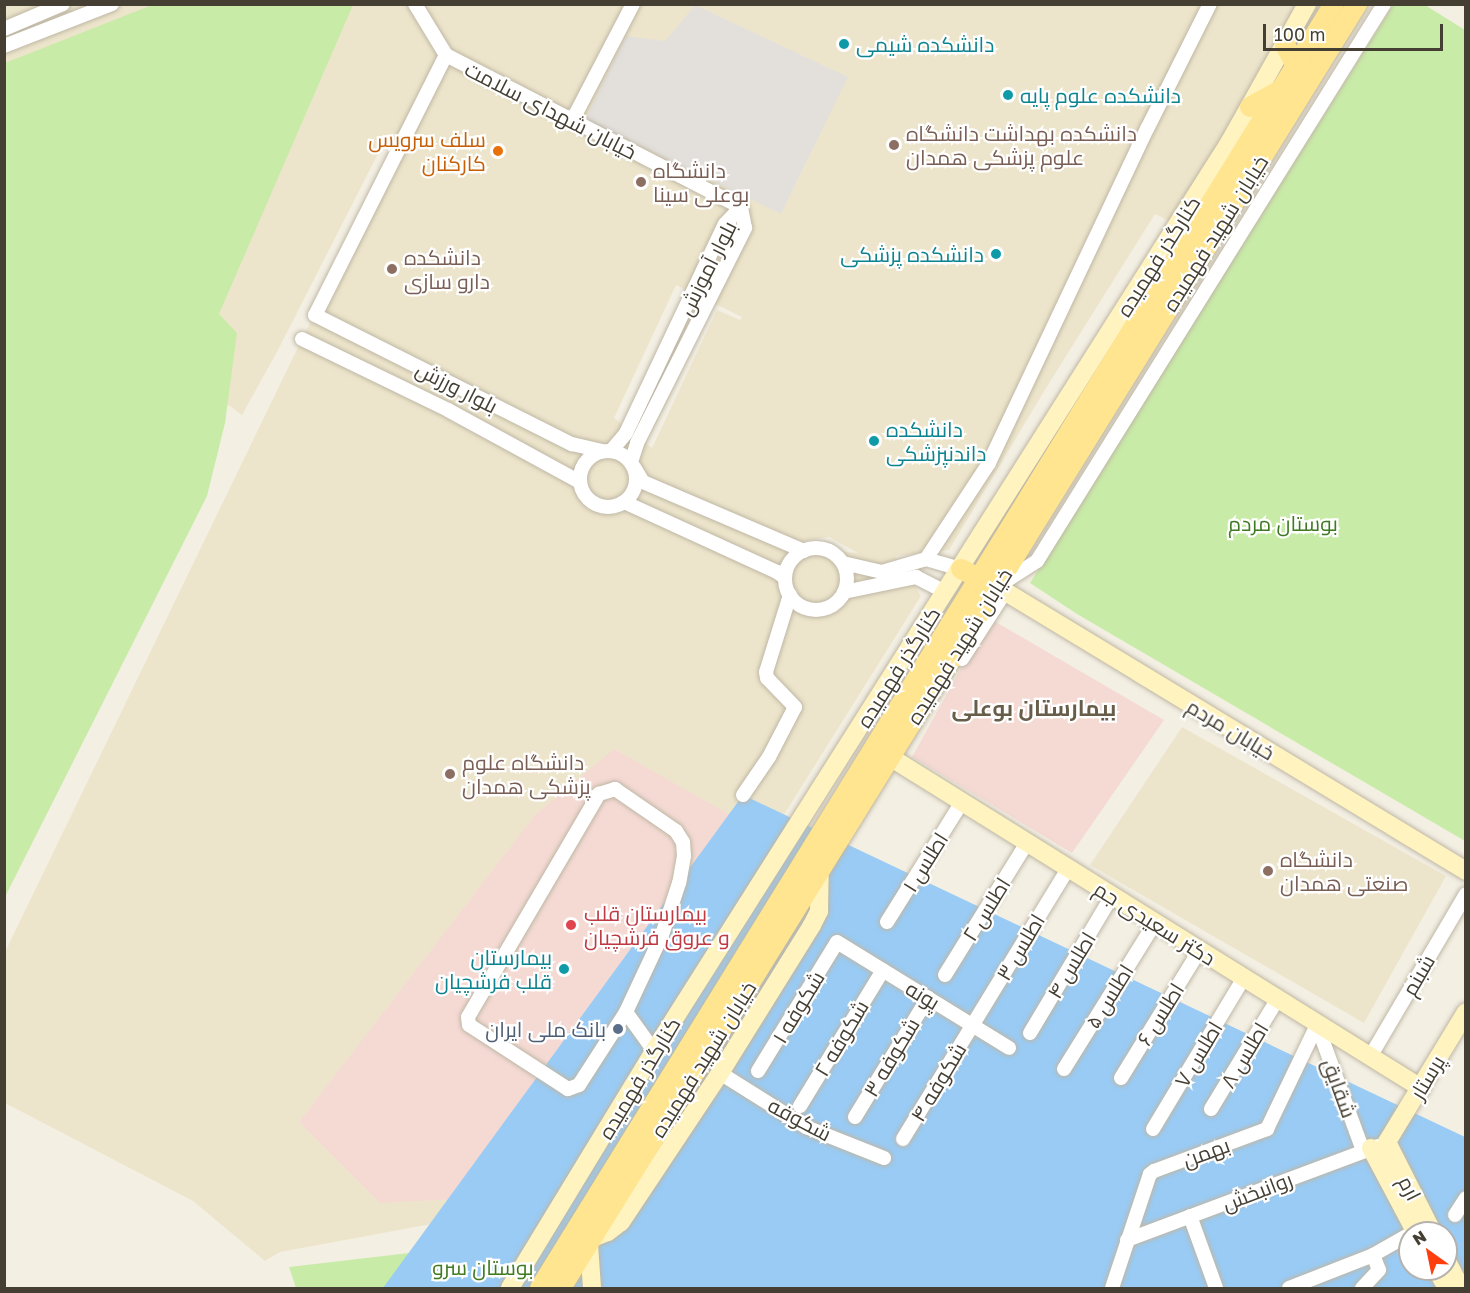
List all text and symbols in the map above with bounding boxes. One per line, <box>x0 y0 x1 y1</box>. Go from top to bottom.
scale bar <box>1266 12 1446 50</box>
text: 100 m <box>1274 23 1325 45</box>
place label: دانشکده شیمی <box>856 31 994 57</box>
marker: دانشکده شیمی <box>837 37 851 51</box>
street label: خیابان شهدای سلامت <box>461 56 641 164</box>
place label: دانشکده علوم پایه <box>1020 82 1181 108</box>
marker: دانشکده علوم پایه <box>1001 88 1015 102</box>
place label: دانشکده بهداشت دانشگاه علوم پزشکی همدان <box>906 120 1137 170</box>
place label: سلف سرویس کارکنان <box>368 126 486 176</box>
marker: دانشکده بهداشت دانشگاه علوم پزشکی همدان <box>887 138 901 152</box>
marker: سلف سرویس کارکنان <box>491 144 505 158</box>
street label: خیابان شهید فهمیده <box>1157 150 1273 316</box>
place label: دانشگاه بوعلی سینا <box>653 157 749 207</box>
marker: دانشگاه بوعلی سینا <box>634 175 648 189</box>
street label: کنارگذر فهمیده <box>1111 191 1205 321</box>
street label: بلوار آموزش <box>672 216 742 320</box>
place label: دانشکده پزشکی <box>840 241 984 267</box>
place label: دانشکده دارو سازی <box>404 244 490 294</box>
marker: دانشکده پزشکی <box>989 247 1003 261</box>
marker: دانشکده دارو سازی <box>385 262 399 276</box>
street label: بلوار ورزش <box>412 356 502 418</box>
place label: دانشکده داندنپزشکی <box>886 416 986 466</box>
marker: دانشکده داندنپزشکی <box>867 434 881 448</box>
park label: بوستان مردم <box>1228 510 1338 536</box>
street label: خیابان شهید فهمیده <box>901 563 1017 729</box>
street label: کنارگذر فهمیده <box>851 602 945 732</box>
street label: خیابان مردم <box>1182 693 1280 765</box>
district label: بیمارستان بوعلی <box>952 695 1116 721</box>
place label: دانشگاه علوم پزشکی همدان <box>462 749 591 799</box>
marker: دانشگاه علوم پزشکی همدان <box>443 767 457 781</box>
street label: اطلس ۱ <box>897 827 953 897</box>
place label: دانشگاه صنعتی همدان <box>1280 846 1408 896</box>
marker: دانشگاه صنعتی همدان <box>1261 864 1275 878</box>
street label: اطلس ۲ <box>957 873 1015 945</box>
street label: دکتر سعیدی جم <box>1090 876 1220 970</box>
place label: بیمارستان قلب و عروق فرشچیان <box>584 900 730 950</box>
street label: اطلس ۳ <box>990 909 1050 985</box>
marker: بیمارستان قلب و عروق فرشچیان <box>562 916 580 934</box>
street label: اطلس ۴ <box>1041 927 1101 1003</box>
place label: بیمارستان قلب فرشچیان <box>435 944 552 994</box>
street label: شبنم <box>1396 950 1440 1000</box>
street label: اطلس ۵ <box>1080 959 1138 1033</box>
marker: بیمارستان قلب فرشچیان <box>557 962 571 976</box>
street label: شکوفه ۱ <box>767 966 829 1048</box>
street label: پونه <box>901 975 945 1015</box>
street label: خیابان شهید فهمیده <box>645 976 761 1142</box>
street label: اطلس ۶ <box>1131 978 1189 1050</box>
street label: شکوفه ۲ <box>808 995 874 1081</box>
street label: کنارگذر فهمیده <box>593 1013 685 1143</box>
street label: شکوفه ۳ <box>858 1013 924 1101</box>
place label: بانک ملی ایران <box>485 1016 606 1042</box>
street label: اطلس ۷ <box>1169 1017 1227 1091</box>
street label: اطلس ۸ <box>1215 1018 1273 1092</box>
marker: بانک ملی ایران <box>611 1022 625 1036</box>
street label: شکوفه ۴ <box>905 1038 971 1126</box>
street label: پرستار <box>1404 1050 1450 1104</box>
street label: شقایق <box>1318 1055 1362 1121</box>
street label: شکوفه <box>764 1092 836 1146</box>
street label: بهمن <box>1179 1132 1233 1172</box>
street label: روانبخش <box>1218 1166 1296 1216</box>
street label: ارم <box>1393 1171 1427 1205</box>
north arrow <box>1398 1221 1458 1281</box>
text: N <box>1409 1226 1430 1249</box>
park label: بوستان سرو <box>432 1254 534 1280</box>

